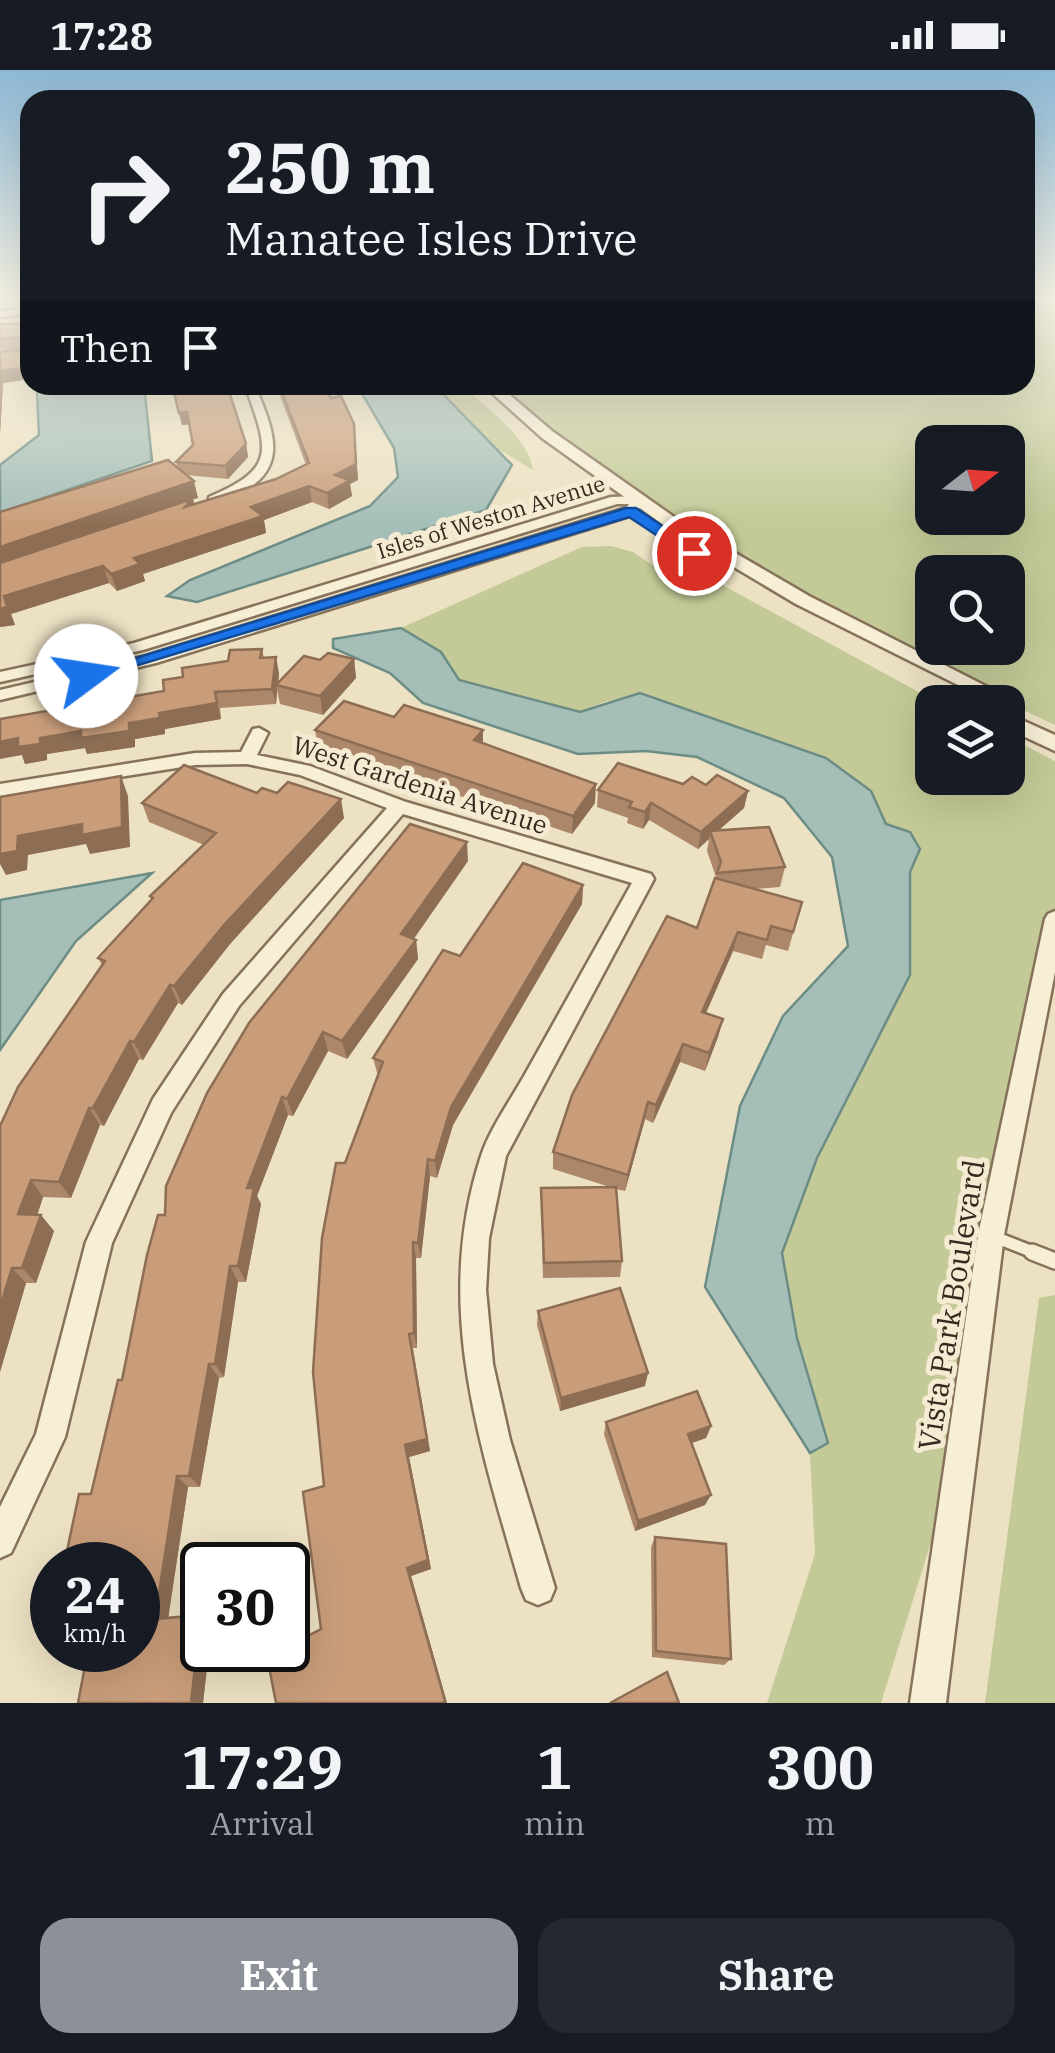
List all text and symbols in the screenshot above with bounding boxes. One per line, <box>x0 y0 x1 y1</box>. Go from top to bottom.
text: 17:28 <box>50 11 153 60</box>
text: 250 m <box>225 121 435 212</box>
icon: right <box>60 130 190 260</box>
text: Manatee Isles Drive <box>225 209 637 267</box>
icon: arrive <box>173 320 228 375</box>
text: Then <box>60 323 153 372</box>
north arrow <box>915 425 1025 535</box>
map controls <box>915 425 1025 795</box>
street label: Isles of Weston Avenue <box>373 468 608 565</box>
pin <box>652 511 737 596</box>
icon: arrive <box>667 526 722 581</box>
button: search <box>915 555 1025 665</box>
position arrow <box>34 624 138 728</box>
button: layers <box>915 685 1025 795</box>
street label: West Gardenia Avenue <box>289 728 552 841</box>
street label: Vista Park Boulevard <box>908 1157 993 1453</box>
speed limit sign: 30 <box>180 1542 310 1672</box>
text: 24 <box>65 1562 125 1627</box>
text: km/h <box>63 1616 127 1649</box>
text: 17:29 <box>181 1727 343 1806</box>
text: 1 <box>537 1727 573 1806</box>
text: 300 <box>766 1727 874 1806</box>
text: Arrival <box>210 1802 314 1844</box>
text: min <box>524 1802 585 1844</box>
text: m <box>805 1802 835 1844</box>
button: Exit <box>40 1918 518 2033</box>
button: Share <box>538 1918 1015 2033</box>

